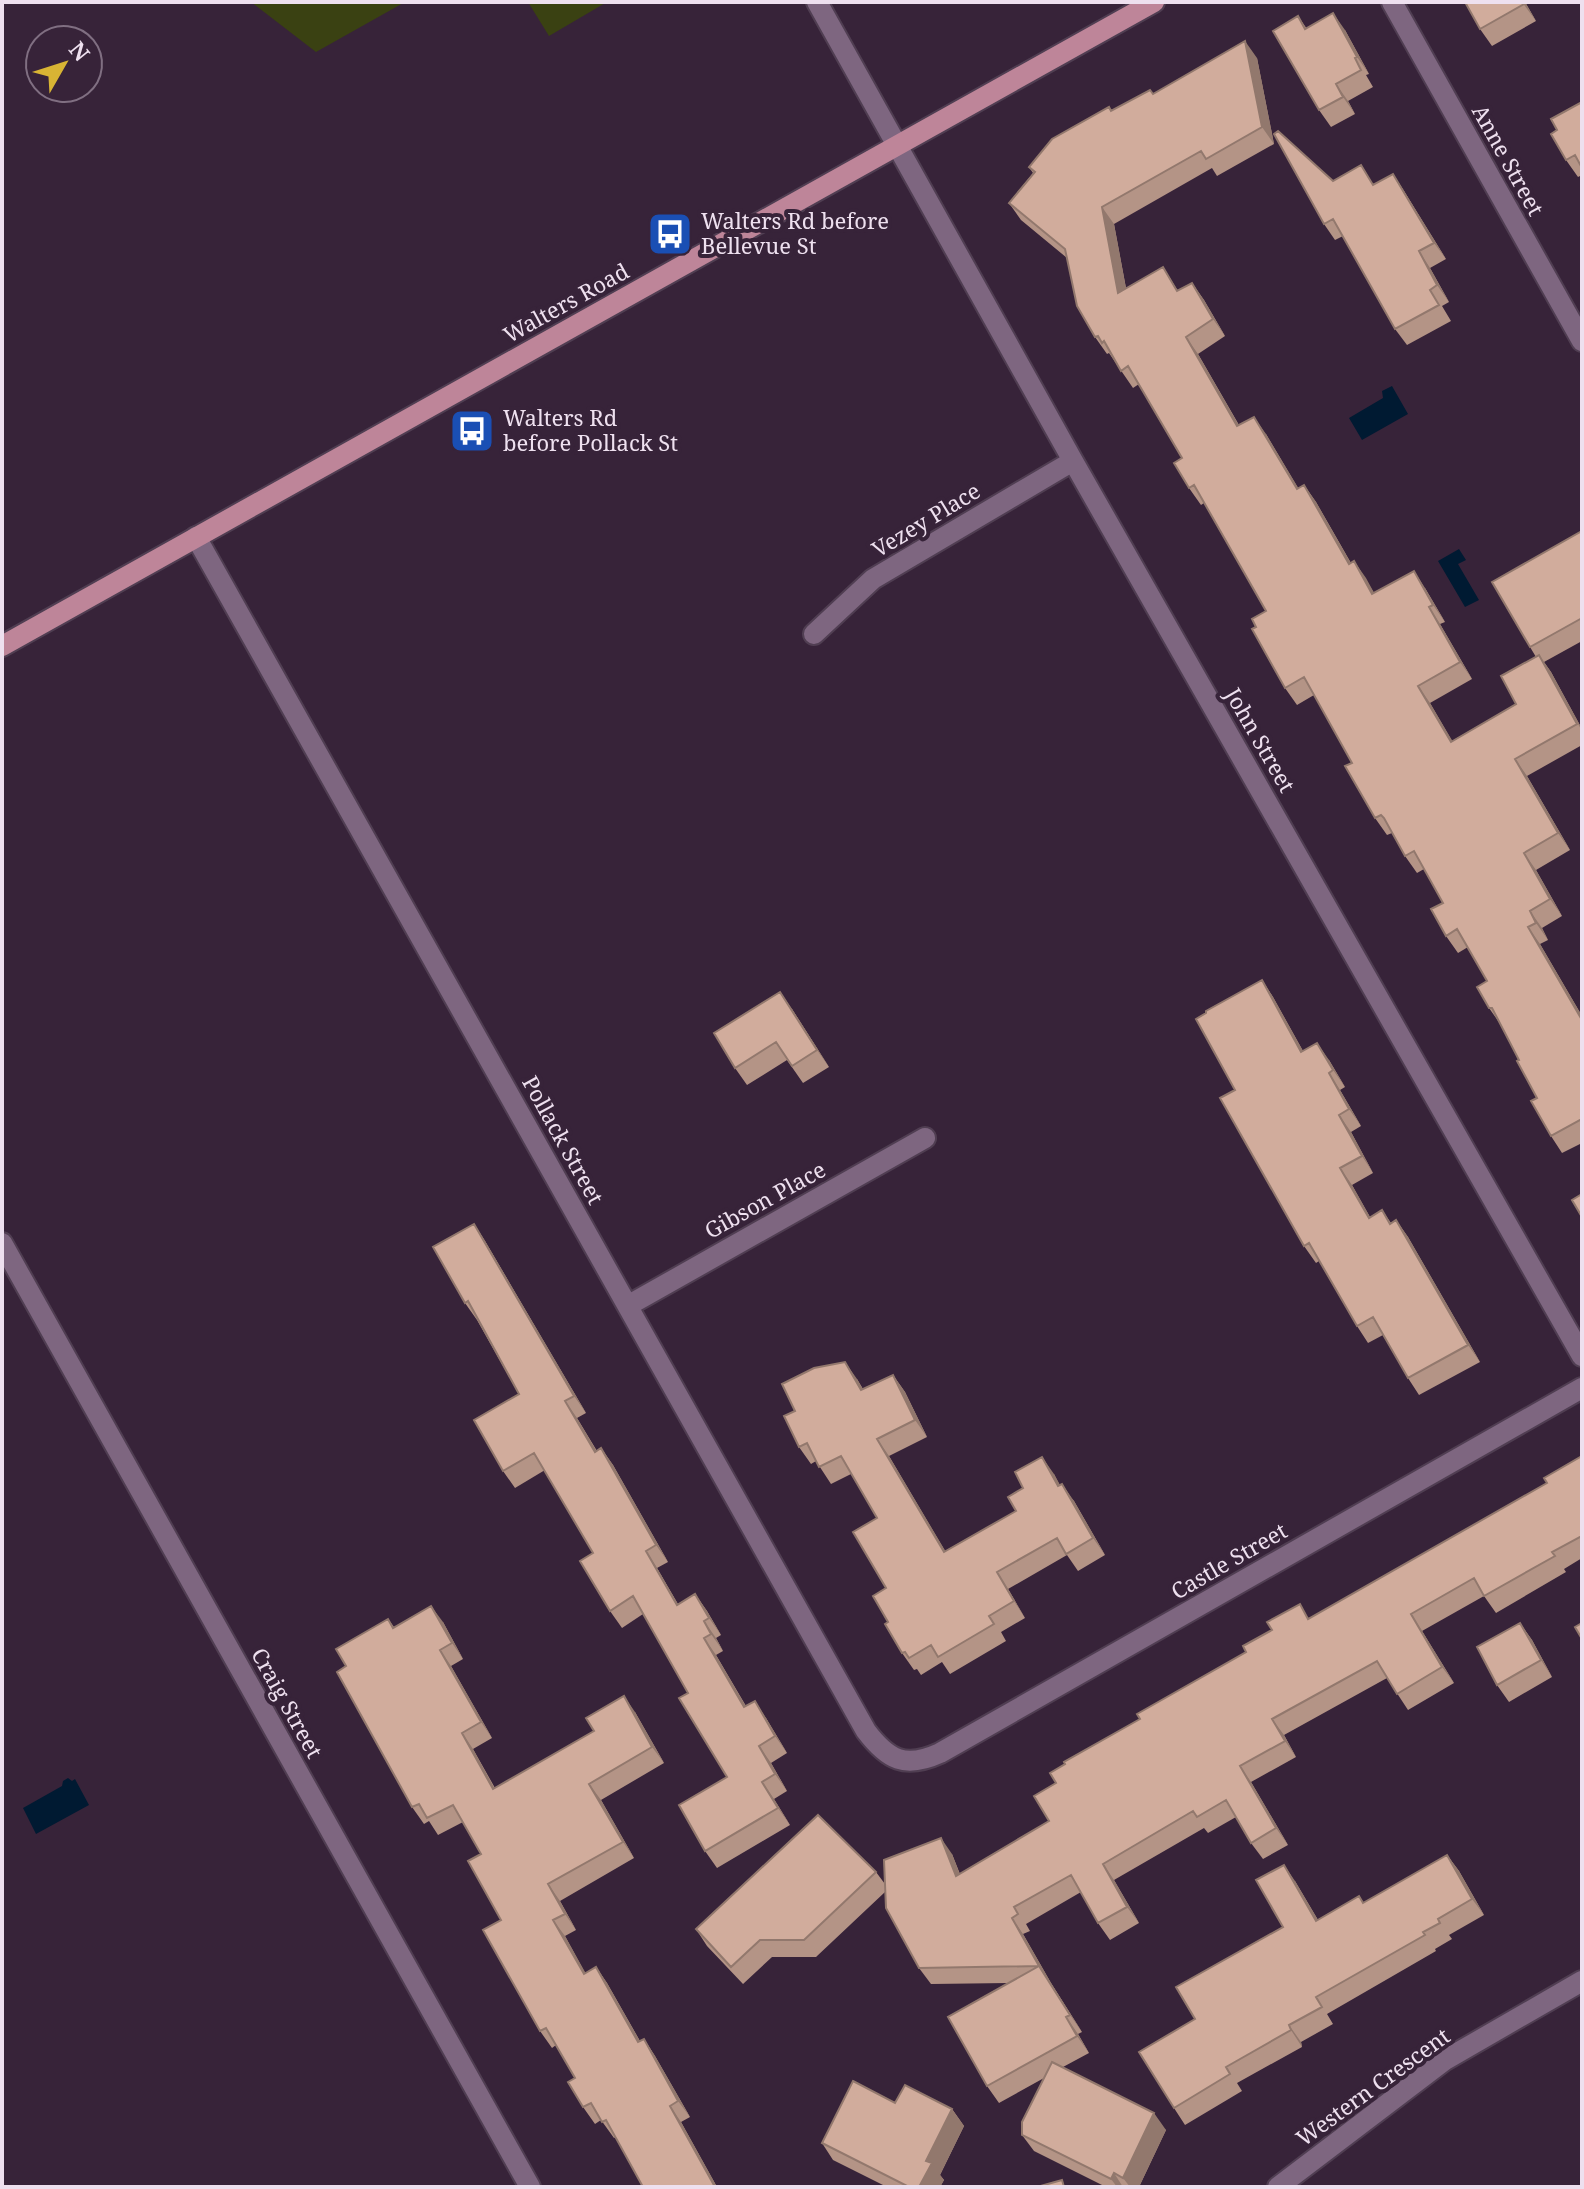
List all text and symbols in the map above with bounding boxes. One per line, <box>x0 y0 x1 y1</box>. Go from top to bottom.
north arrow <box>24 24 104 104</box>
text: N <box>63 35 97 67</box>
street label: Anne Street <box>1466 99 1552 221</box>
place label: Walters Rd before Bellevue St <box>701 205 889 260</box>
bus stop icon: Walters Rd before Bellevue St <box>646 210 694 258</box>
street label: Walters Road <box>497 255 634 349</box>
place label: Walters Rd before Pollack St <box>503 402 678 457</box>
bus stop icon: Walters Rd before Pollack St <box>448 407 496 455</box>
street label: Vezey Place <box>866 475 985 563</box>
street label: John Street <box>1218 681 1303 797</box>
street label: Pollack Street <box>516 1070 612 1209</box>
street label: Gibson Place <box>699 1154 830 1245</box>
street label: Castle Street <box>1165 1515 1292 1605</box>
street label: Craig Street <box>245 1642 331 1763</box>
street label: Western Crescent <box>1289 2020 1456 2152</box>

